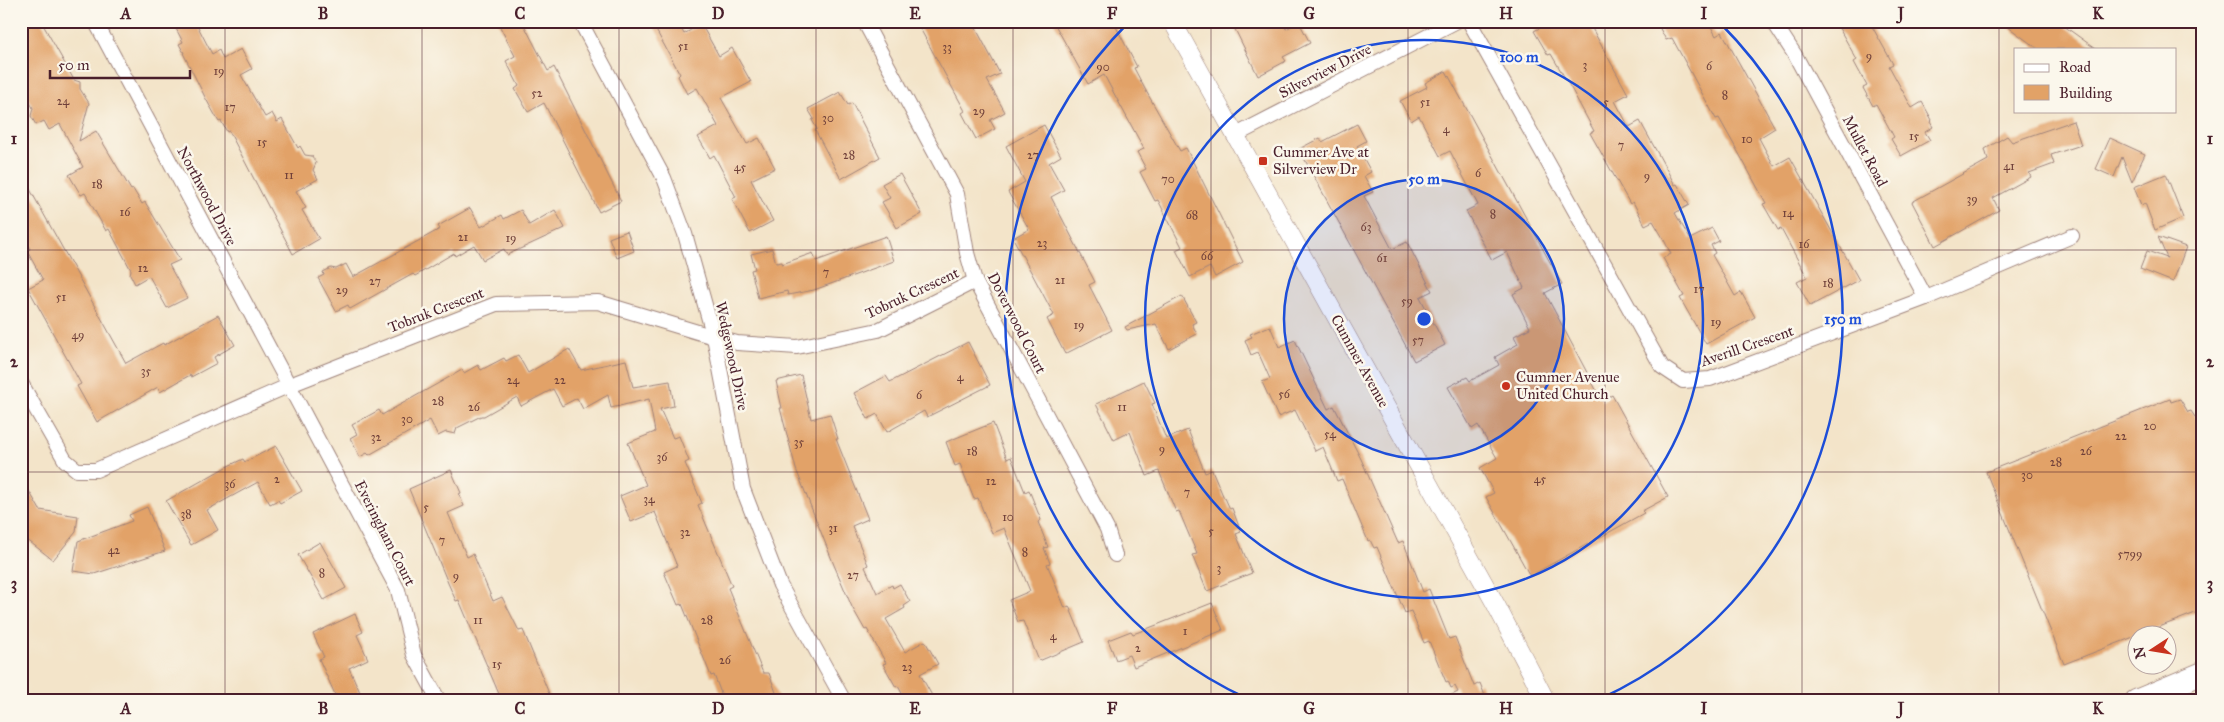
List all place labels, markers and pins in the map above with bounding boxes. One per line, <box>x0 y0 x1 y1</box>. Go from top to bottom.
place label: Cummer Ave at Silverview Dr <box>1273 143 1370 178</box>
marker: Cummer Ave at Silverview Dr <box>1257 155 1269 167</box>
centre of rings <box>1415 310 1433 328</box>
place label: Cummer Avenue United Church <box>1516 368 1620 403</box>
marker: Cummer Avenue United Church <box>1500 380 1512 392</box>

